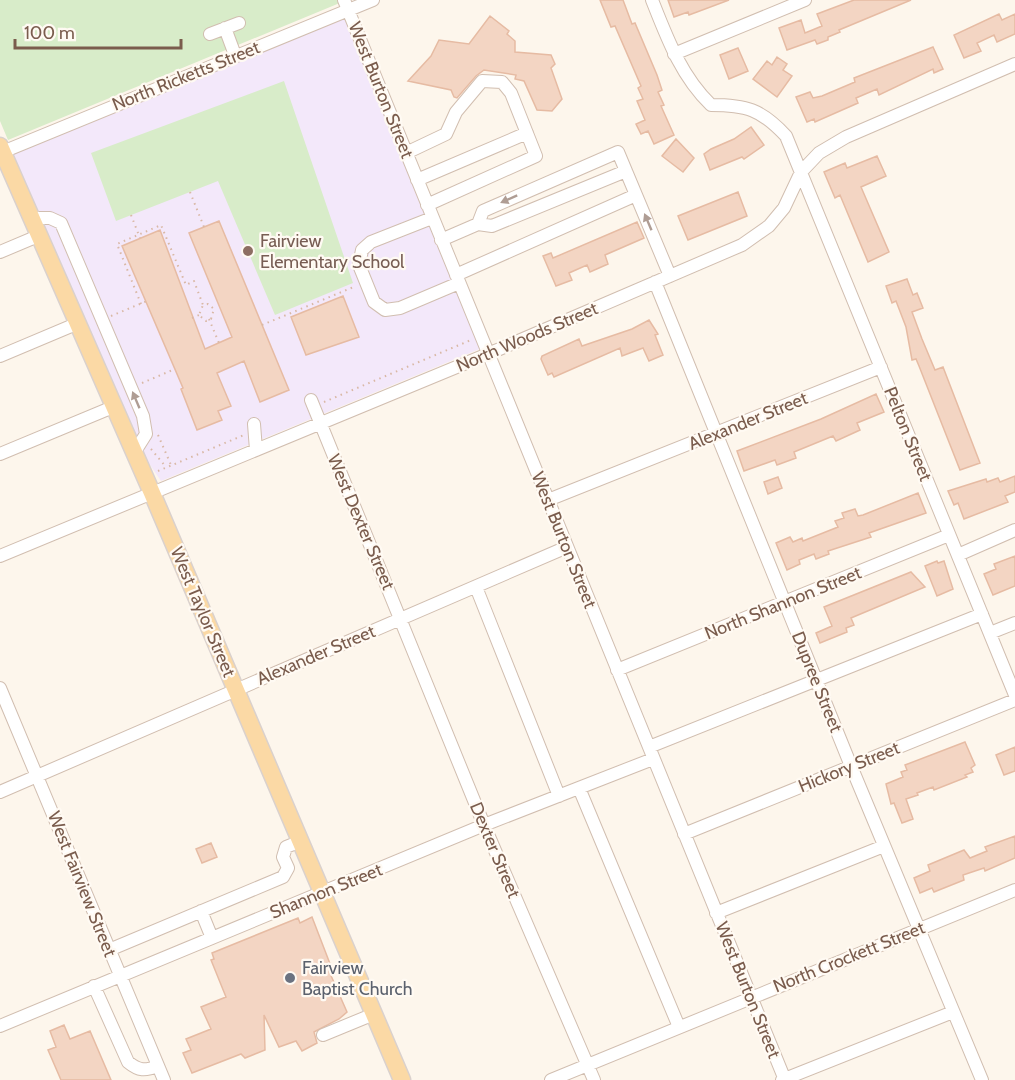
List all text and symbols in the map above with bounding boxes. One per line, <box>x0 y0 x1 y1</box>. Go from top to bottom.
scale bar <box>15 12 182 50</box>
street label: West Burton Street <box>344 19 418 161</box>
text: 100 m <box>24 22 75 44</box>
street label: North Ricketts Street <box>109 36 263 116</box>
one-way arrow <box>500 194 518 204</box>
one-way arrow <box>642 213 652 231</box>
place label: Fairview Elementary School <box>260 230 405 273</box>
marker: Fairview Elementary School <box>241 244 255 258</box>
street label: North Woods Street <box>453 297 601 377</box>
street label: Pelton Street <box>879 384 937 484</box>
street label: Alexander Street <box>685 387 811 455</box>
one-way arrow <box>131 390 141 408</box>
street label: West Dexter Street <box>323 451 399 593</box>
street label: West Burton Street <box>527 469 601 611</box>
street label: West Taylor Street <box>166 544 240 680</box>
street label: North Shannon Street <box>701 562 865 644</box>
street label: Alexander Street <box>253 620 379 690</box>
street label: Dupree Street <box>787 628 847 736</box>
street label: Hickory Street <box>795 737 903 797</box>
street label: Dexter Street <box>465 799 525 901</box>
street label: West Fairview Street <box>43 808 121 960</box>
street label: Shannon Street <box>267 858 385 924</box>
street label: North Crockett Street <box>770 917 928 997</box>
street label: West Burton Street <box>711 919 785 1061</box>
place label: Fairview Baptist Church <box>302 957 412 1000</box>
marker: Fairview Baptist Church <box>283 971 297 985</box>

